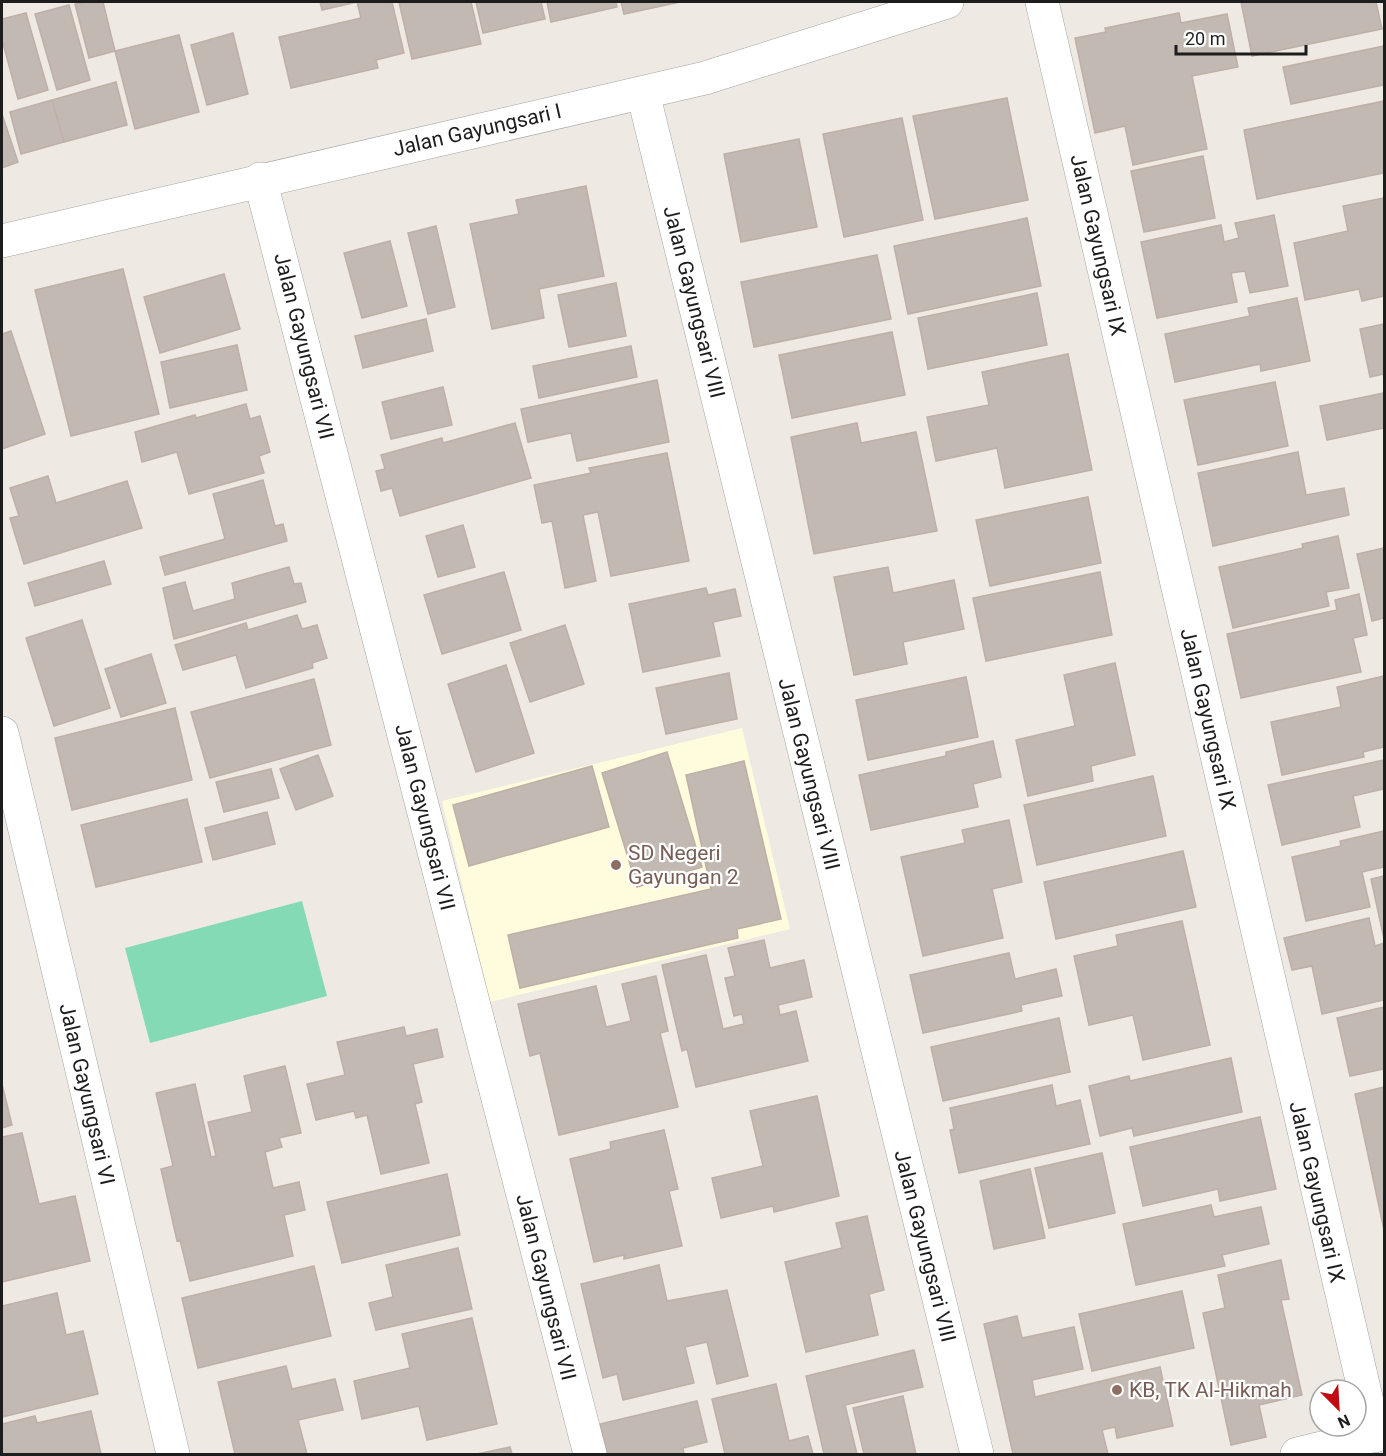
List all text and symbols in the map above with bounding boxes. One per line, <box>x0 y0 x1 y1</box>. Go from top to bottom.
scale bar <box>1176 18 1306 56</box>
text: 20 m <box>1185 28 1225 49</box>
street label: Jalan Gayungsari I <box>390 99 564 161</box>
street label: Jalan Gayungsari IX <box>1065 152 1131 338</box>
street label: Jalan Gayungsari VIII <box>659 204 729 400</box>
street label: Jalan Gayungsari VII <box>269 250 339 442</box>
street label: Jalan Gayungsari IX <box>1175 626 1241 812</box>
street label: Jalan Gayungsari VIII <box>774 676 844 872</box>
street label: Jalan Gayungsari VII <box>390 721 460 913</box>
place label: SD Negeri Gayungan 2 <box>628 841 739 889</box>
marker: SD Negeri Gayungan 2 <box>609 858 623 872</box>
street label: Jalan Gayungsari VI <box>54 1001 120 1187</box>
street label: Jalan Gayungsari IX <box>1284 1099 1350 1285</box>
street label: Jalan Gayungsari VIII <box>890 1148 960 1344</box>
street label: Jalan Gayungsari VII <box>511 1191 581 1383</box>
place label: KB, TK Al-Hikmah <box>1129 1378 1292 1402</box>
north arrow <box>1308 1378 1368 1438</box>
marker: KB, TK Al-Hikmah <box>1110 1383 1124 1397</box>
text: N <box>1335 1410 1353 1432</box>

